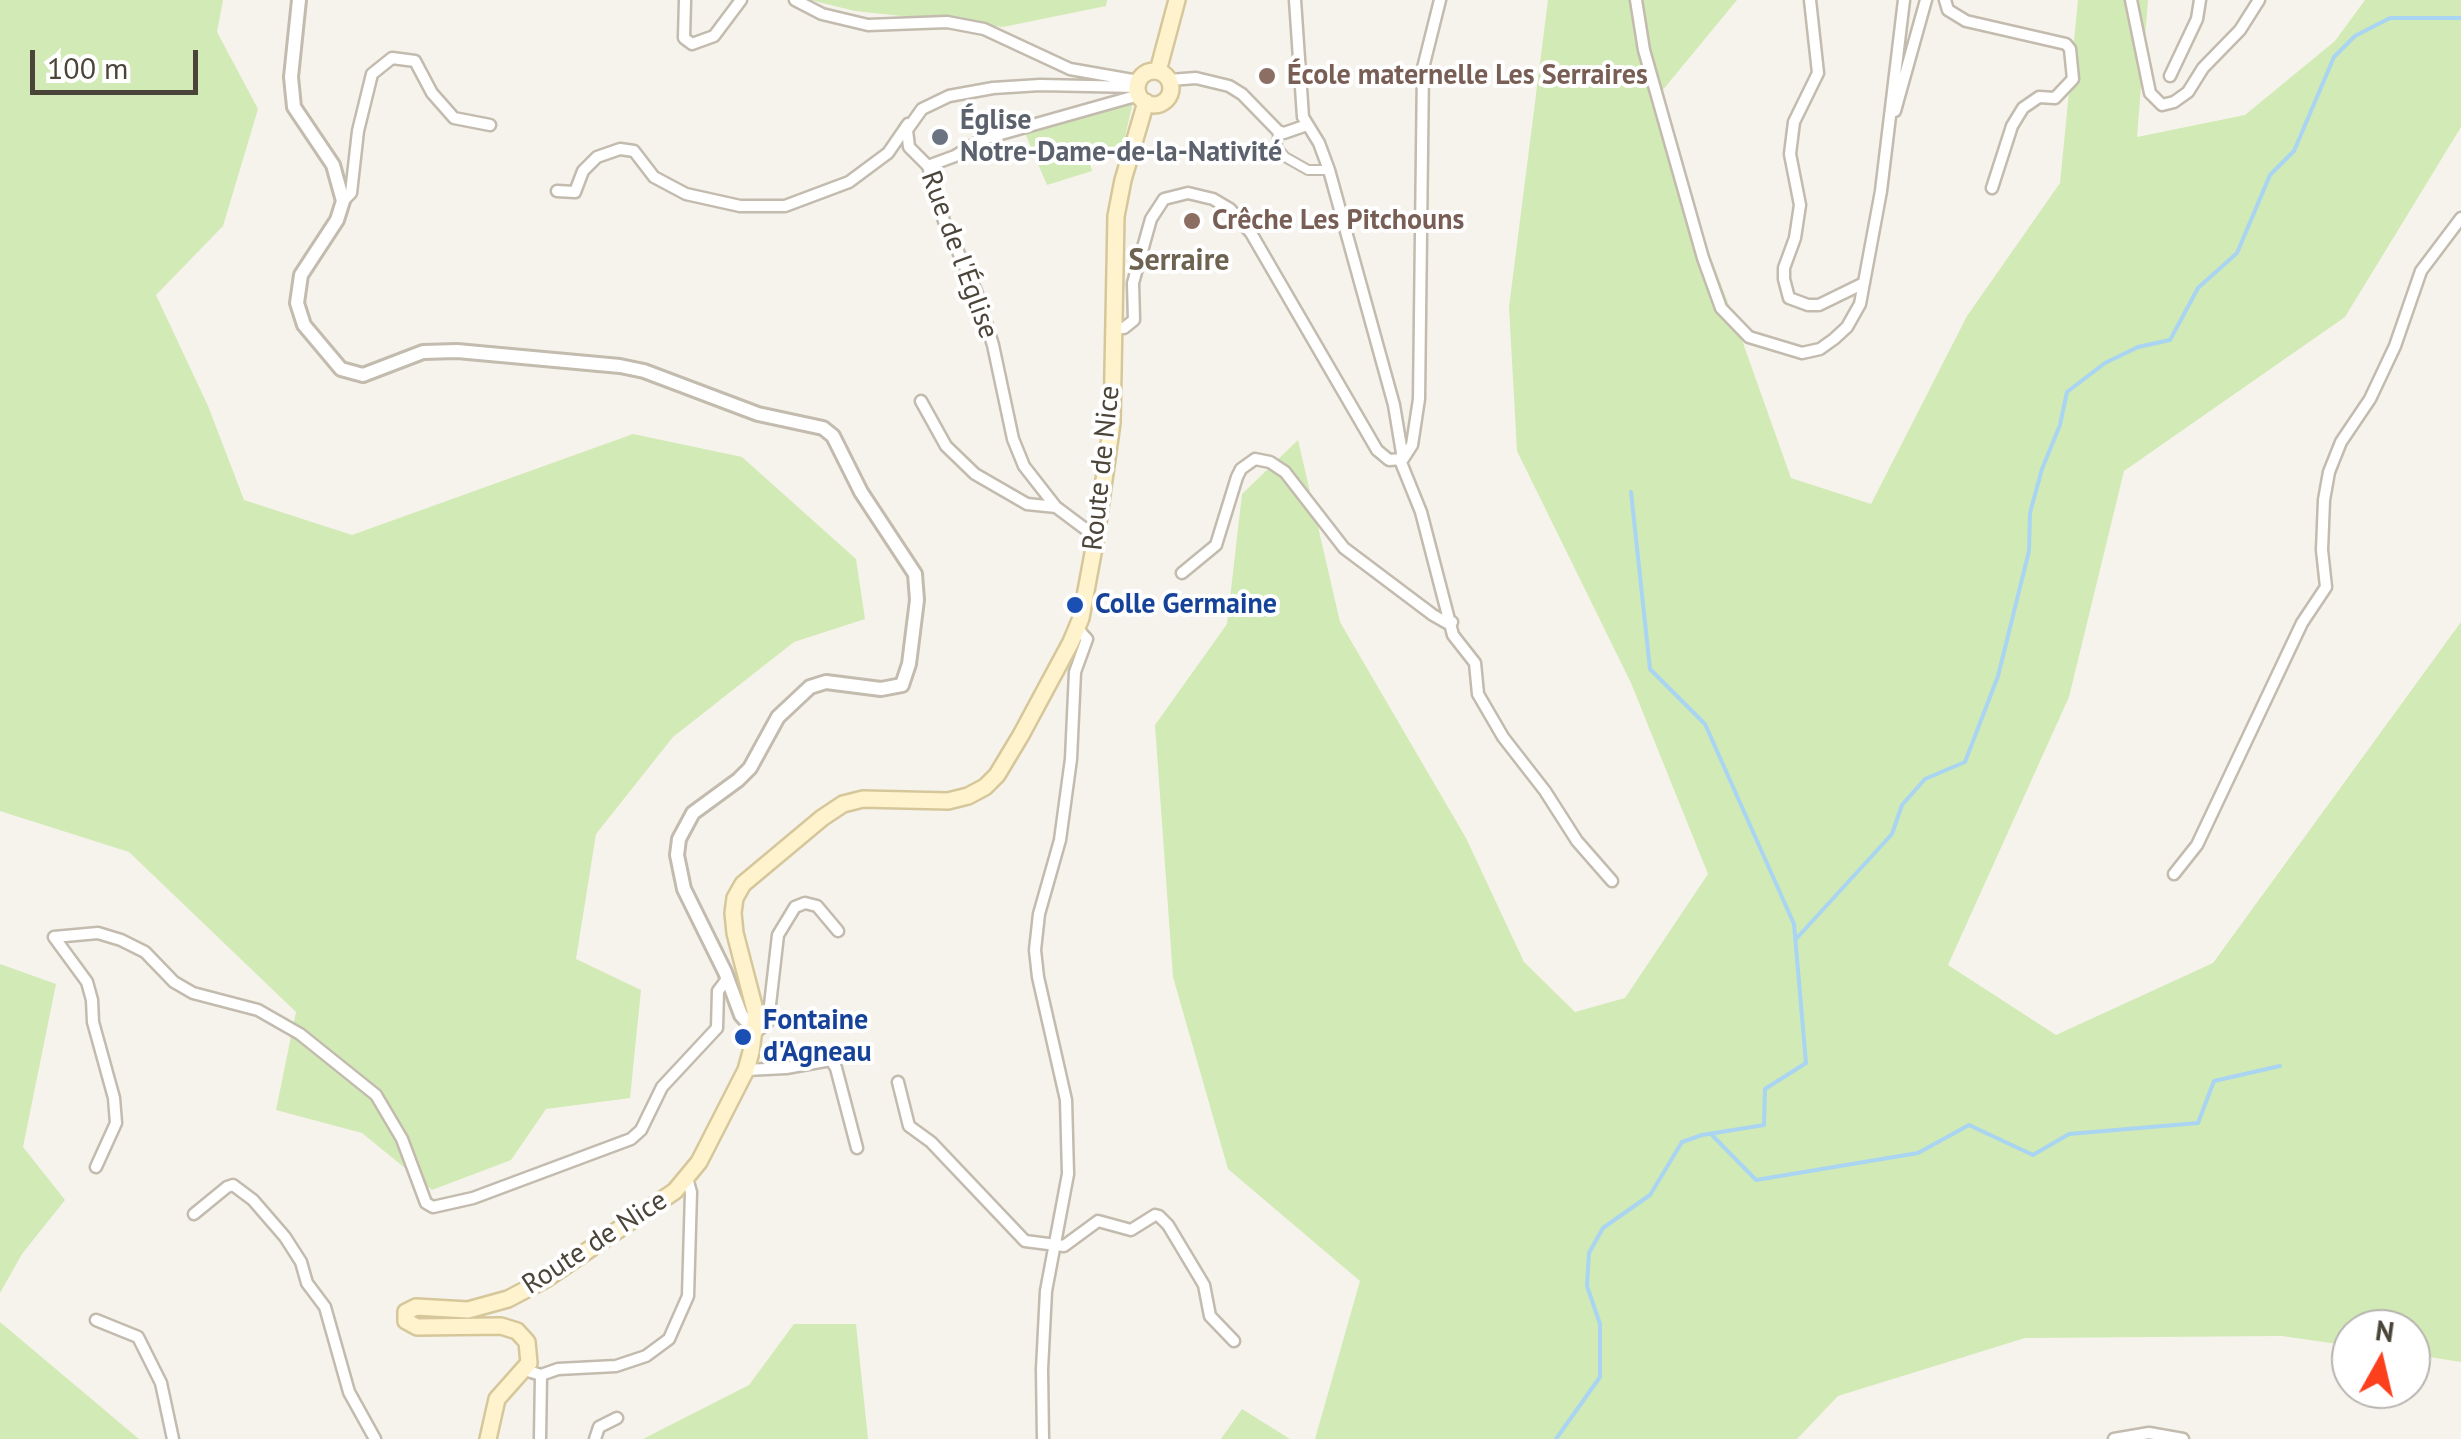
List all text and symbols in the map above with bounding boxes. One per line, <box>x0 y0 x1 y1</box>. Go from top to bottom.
scale bar <box>35 30 202 92</box>
text: 100 m <box>47 48 128 87</box>
place label: École maternelle Les Serraires <box>1287 59 1648 93</box>
marker: École maternelle Les Serraires <box>1256 65 1278 87</box>
place label: Église Notre-Dame-de-la-Nativité <box>960 104 1282 170</box>
marker: Église Notre-Dame-de-la-Nativité <box>929 126 951 148</box>
street label: Rue de l'Église <box>913 167 1005 343</box>
place label: Crêche Les Pitchouns <box>1212 204 1464 238</box>
marker: Crêche Les Pitchouns <box>1181 210 1203 232</box>
district label: Serraire <box>1129 243 1229 279</box>
street label: Route de Nice <box>1077 384 1127 552</box>
place label: Colle Germaine <box>1095 588 1277 622</box>
marker: Colle Germaine <box>1064 594 1086 616</box>
place label: Fontaine d'Agneau <box>763 1004 871 1070</box>
marker: Fontaine d'Agneau <box>732 1026 754 1048</box>
street label: Route de Nice <box>516 1184 674 1302</box>
north arrow <box>2331 1309 2431 1409</box>
text: N <box>2373 1311 2397 1350</box>

